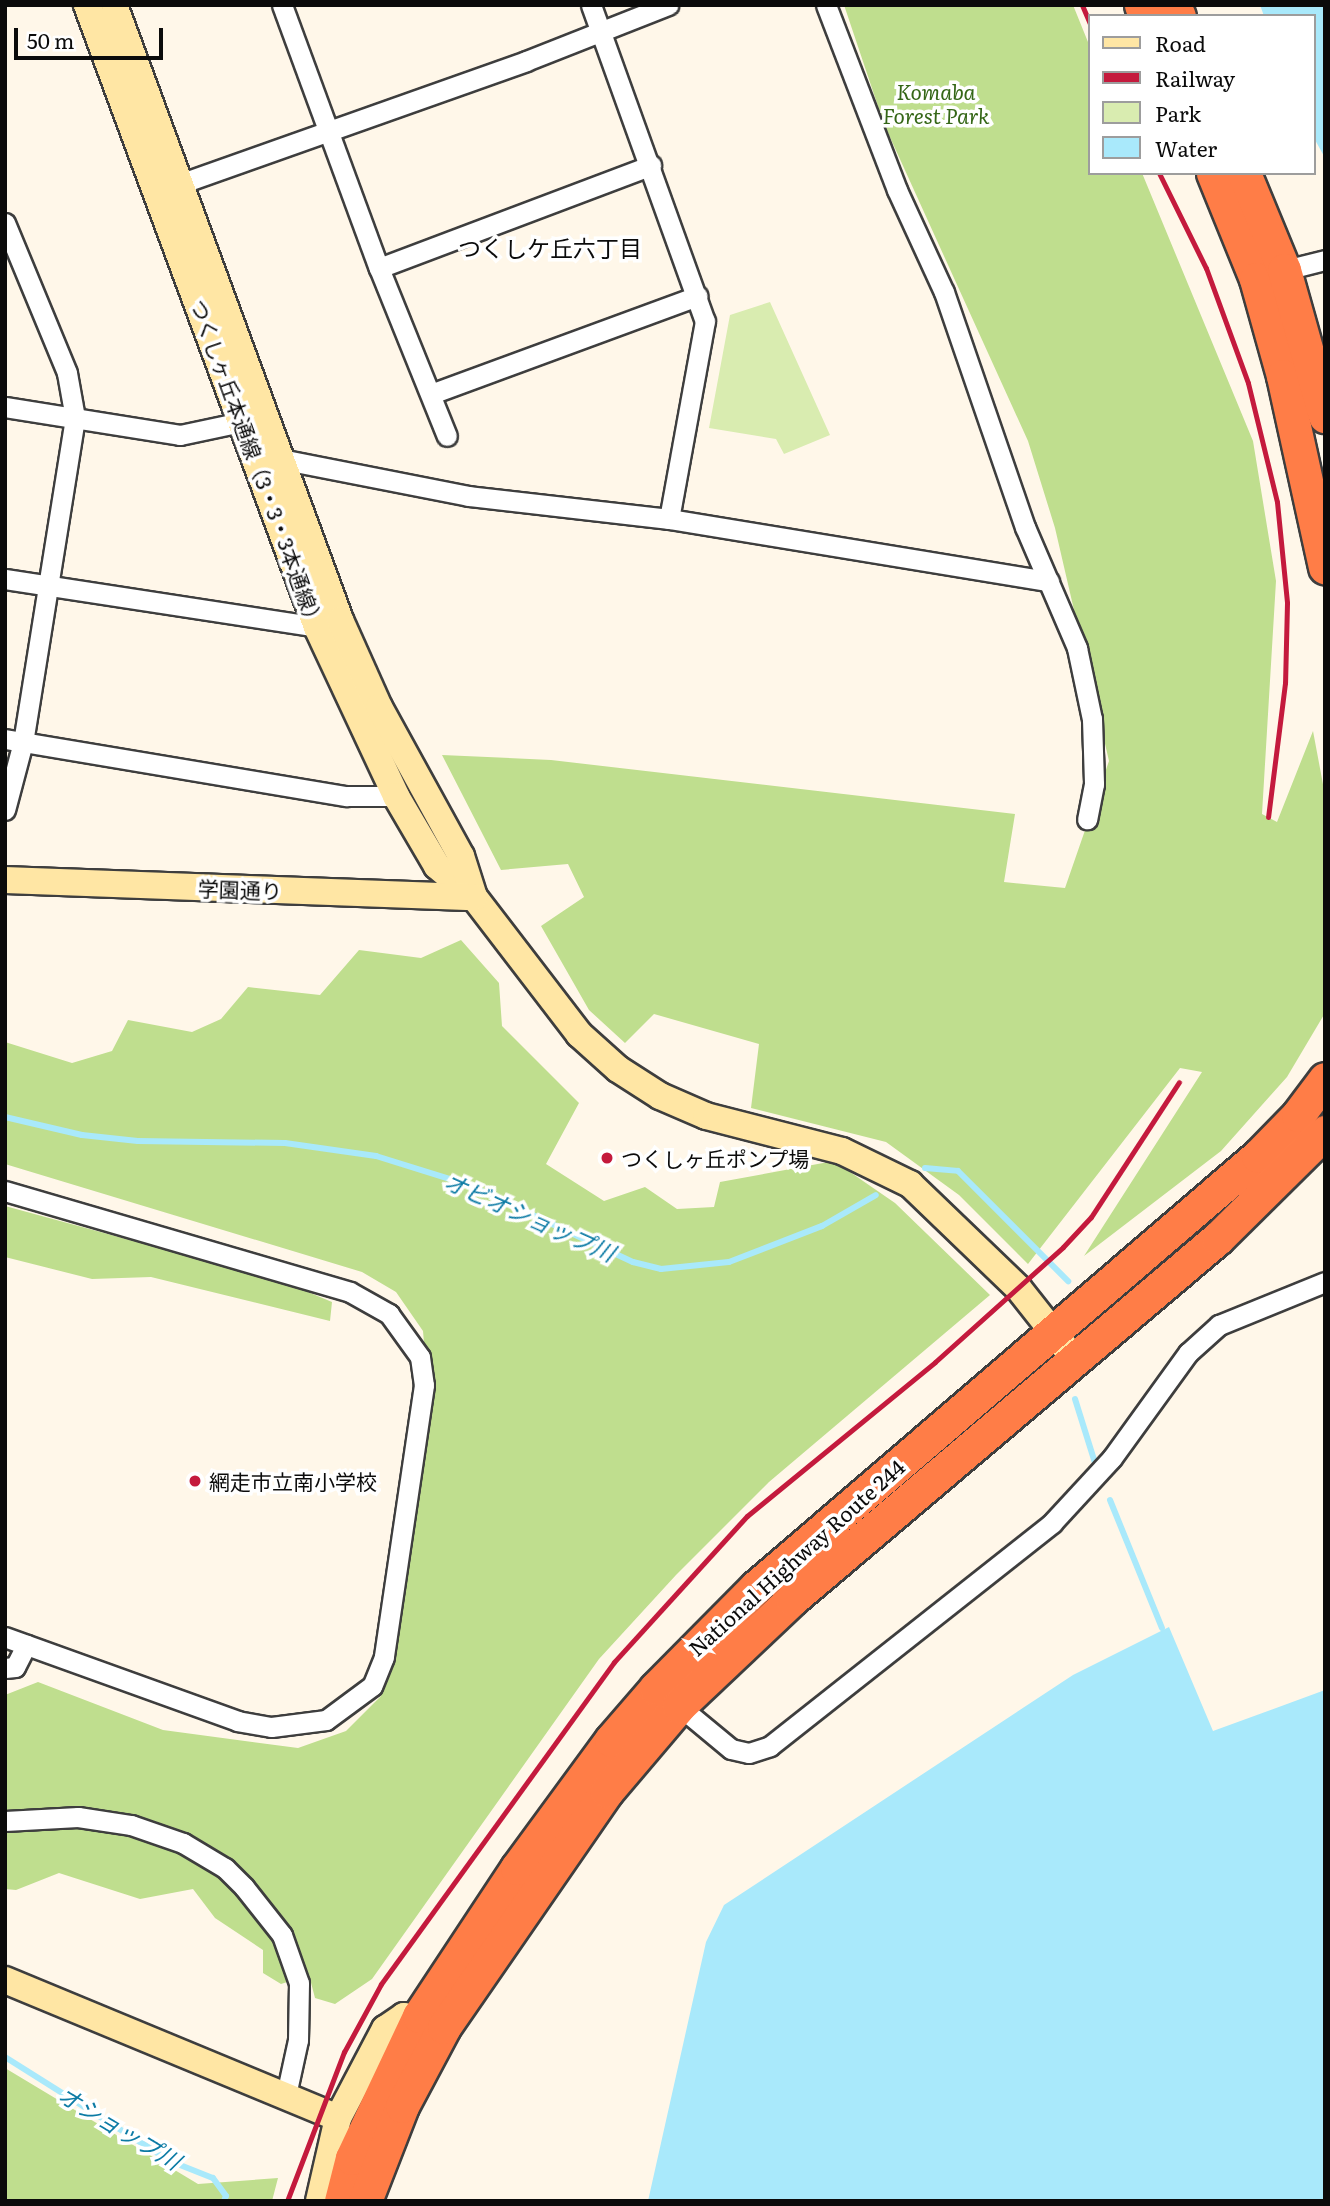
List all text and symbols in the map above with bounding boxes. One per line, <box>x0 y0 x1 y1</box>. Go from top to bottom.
scale bar <box>18 14 166 58</box>
legend <box>1088 14 1316 175</box>
text: 50 m <box>27 24 74 55</box>
text: Road <box>1155 27 1206 58</box>
text: Railway <box>1155 62 1235 93</box>
park label: Komaba Forest Park <box>882 78 990 128</box>
text: Park <box>1155 97 1201 128</box>
text: Water <box>1155 132 1217 163</box>
district label: つくしケ丘六丁目 <box>458 233 642 261</box>
street label: つくしヶ丘本通線（3・3・3本通線） <box>186 296 330 632</box>
street label: 学園通り <box>198 875 282 903</box>
place label: つくしヶ丘ポンプ場 <box>621 1145 810 1171</box>
marker: つくしヶ丘ポンプ場 <box>599 1150 615 1166</box>
water label: オビオショップ川 <box>440 1166 620 1266</box>
street label: National Highway Route 244 <box>683 1453 909 1661</box>
place label: 網走市立南小学校 <box>209 1468 377 1494</box>
marker: 網走市立南小学校 <box>187 1473 203 1489</box>
water label: オショップ川 <box>54 2080 186 2174</box>

